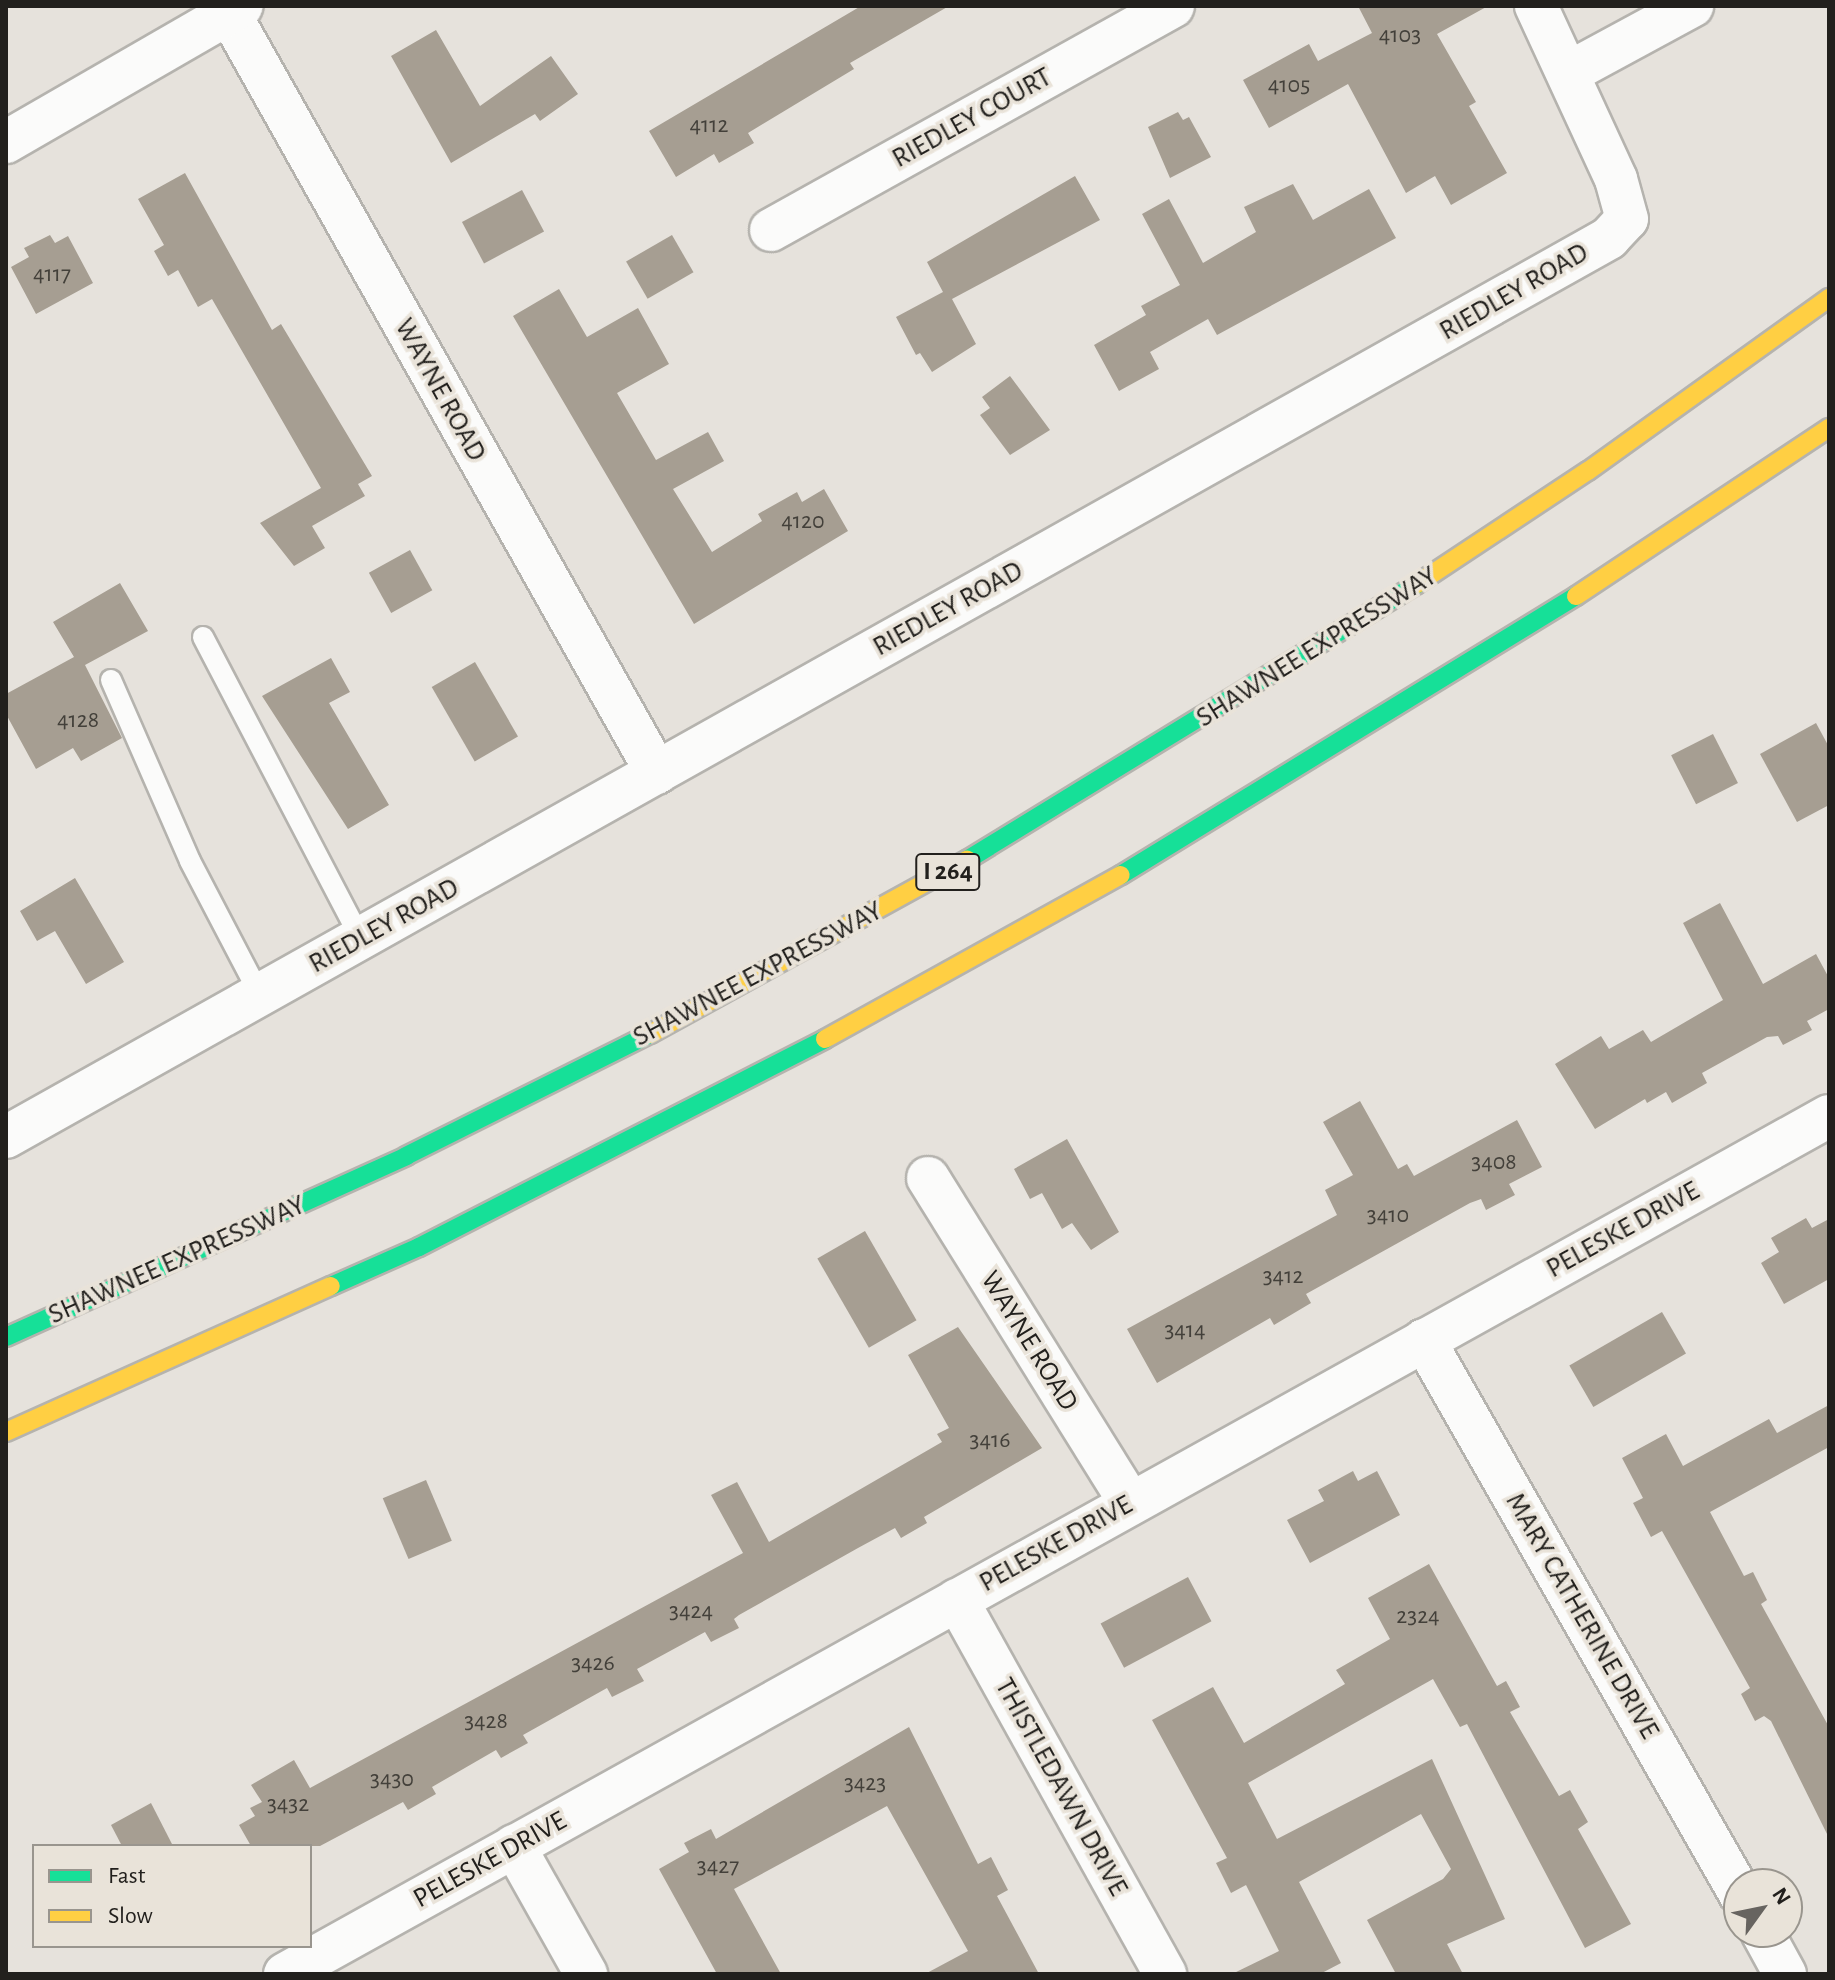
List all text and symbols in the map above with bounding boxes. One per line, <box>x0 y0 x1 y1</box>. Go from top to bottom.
house number: 4103 <box>1379 22 1421 50</box>
street label: RIEDLEY COURT <box>886 60 1058 176</box>
house number: 4105 <box>1268 72 1310 100</box>
house number: 4112 <box>690 112 728 140</box>
street label: RIEDLEY ROAD <box>1434 236 1594 348</box>
house number: 4117 <box>33 261 71 289</box>
street label: WAYNE ROAD <box>387 313 493 467</box>
house number: 4120 <box>781 508 825 536</box>
street label: RIEDLEY ROAD <box>867 554 1029 664</box>
street label: SHAWNEE EXPRESSWAY <box>1190 559 1444 735</box>
house number: 4128 <box>57 707 99 735</box>
road number: I 264 <box>914 850 982 894</box>
street label: RIEDLEY ROAD <box>303 871 465 981</box>
street label: SHAWNEE EXPRESSWAY <box>627 894 889 1054</box>
house number: 3408 <box>1471 1149 1517 1177</box>
street label: PELESKE DRIVE <box>1541 1174 1705 1286</box>
street label: SHAWNEE EXPRESSWAY <box>43 1188 311 1332</box>
house number: 3410 <box>1367 1202 1409 1230</box>
house number: 3412 <box>1263 1263 1303 1291</box>
street label: WAYNE ROAD <box>973 1265 1085 1417</box>
house number: 3414 <box>1164 1317 1206 1345</box>
house number: 3416 <box>970 1427 1010 1455</box>
street label: MARY CATHERINE DRIVE <box>1498 1487 1666 1745</box>
street label: PELESKE DRIVE <box>974 1488 1138 1600</box>
house number: 3424 <box>669 1598 713 1626</box>
house number: 2324 <box>1396 1603 1440 1631</box>
house number: 3426 <box>571 1650 615 1678</box>
street label: THISTLEDAWN DRIVE <box>987 1672 1135 1902</box>
house number: 3428 <box>464 1708 508 1736</box>
house number: 3430 <box>370 1766 414 1794</box>
house number: 3423 <box>844 1770 886 1798</box>
house number: 3432 <box>267 1791 309 1819</box>
street label: PELESKE DRIVE <box>408 1804 572 1916</box>
legend <box>32 1844 312 1948</box>
house number: 3427 <box>697 1853 739 1881</box>
text: Fast <box>108 1864 145 1888</box>
north arrow <box>1723 1868 1803 1948</box>
text: N <box>1768 1884 1795 1908</box>
text: Slow <box>108 1904 153 1928</box>

